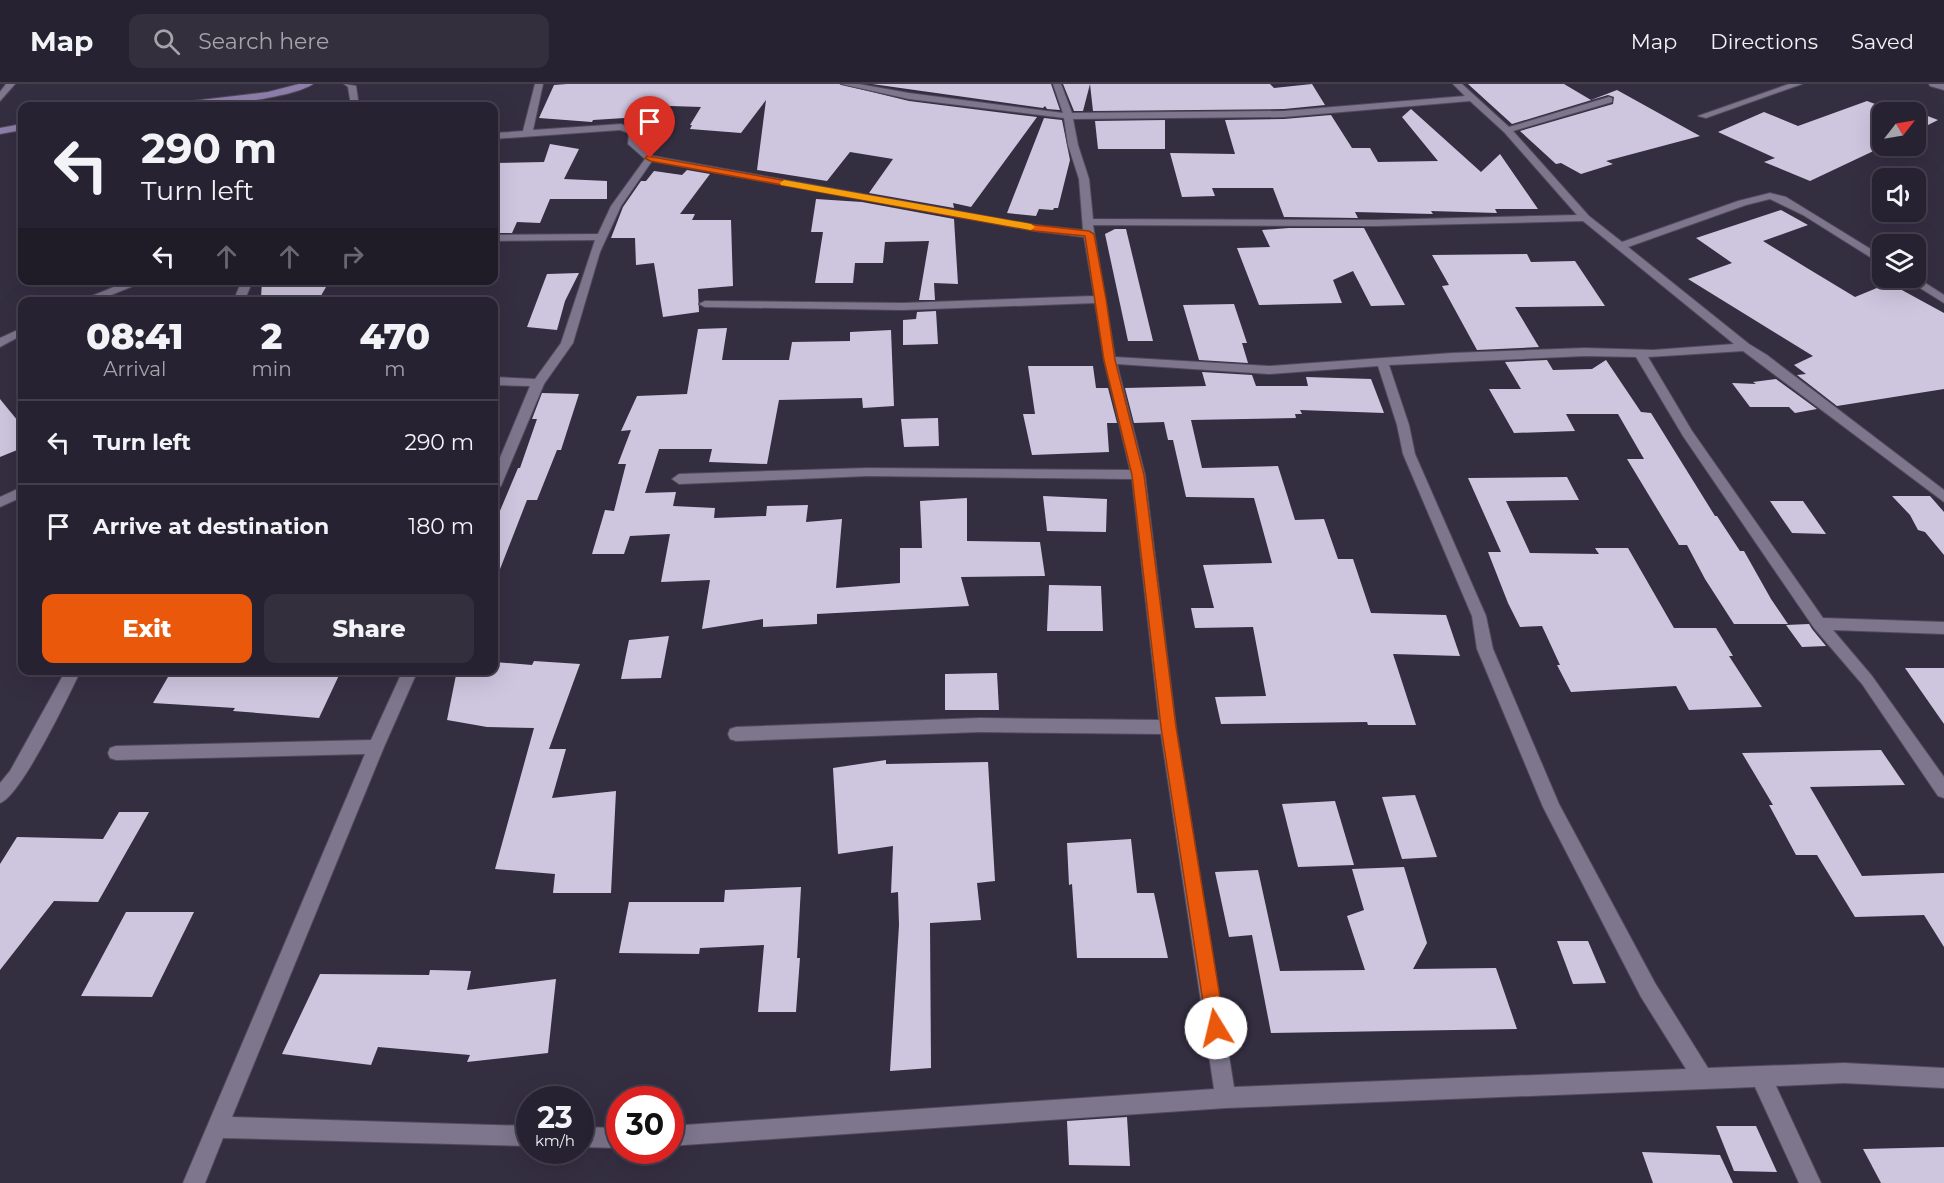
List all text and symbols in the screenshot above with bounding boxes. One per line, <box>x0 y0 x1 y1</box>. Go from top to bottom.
search box <box>129 14 549 68</box>
text: Map <box>30 24 93 58</box>
icon: search <box>150 25 183 58</box>
text: Search here <box>198 28 329 55</box>
text: Map <box>1631 29 1677 54</box>
text: Directions <box>1710 29 1818 54</box>
text: Saved <box>1851 29 1914 54</box>
pin <box>624 96 675 158</box>
north arrow <box>1872 102 1926 156</box>
map controls <box>1872 102 1926 288</box>
icon: arrive <box>633 105 666 138</box>
text: 290 m <box>141 122 277 174</box>
icon: left <box>42 126 120 204</box>
button: sound <box>1872 168 1926 222</box>
text: Turn left <box>141 174 254 207</box>
button: layers <box>1872 234 1926 288</box>
icon: left <box>147 240 180 273</box>
icon: ahead <box>210 240 243 273</box>
icon: ahead <box>273 240 306 273</box>
icon: right <box>336 240 369 273</box>
text: 08:41 <box>86 314 184 358</box>
text: 2 <box>261 314 282 358</box>
text: 470 <box>360 314 430 358</box>
text: Arrival <box>103 357 166 381</box>
text: min <box>252 357 292 381</box>
text: m <box>384 357 405 381</box>
icon: left <box>42 426 75 459</box>
text: Turn left <box>93 429 191 456</box>
text: 290 m <box>404 429 474 456</box>
icon: arrive <box>42 510 75 543</box>
text: Arrive at destination <box>93 513 329 540</box>
text: 180 m <box>408 513 474 540</box>
button: Exit <box>42 594 252 663</box>
button: Share <box>264 594 474 663</box>
position arrow <box>1184 996 1248 1060</box>
speed limit sign: 30 <box>606 1086 684 1164</box>
text: 23 <box>537 1099 573 1136</box>
text: km/h <box>535 1131 575 1150</box>

